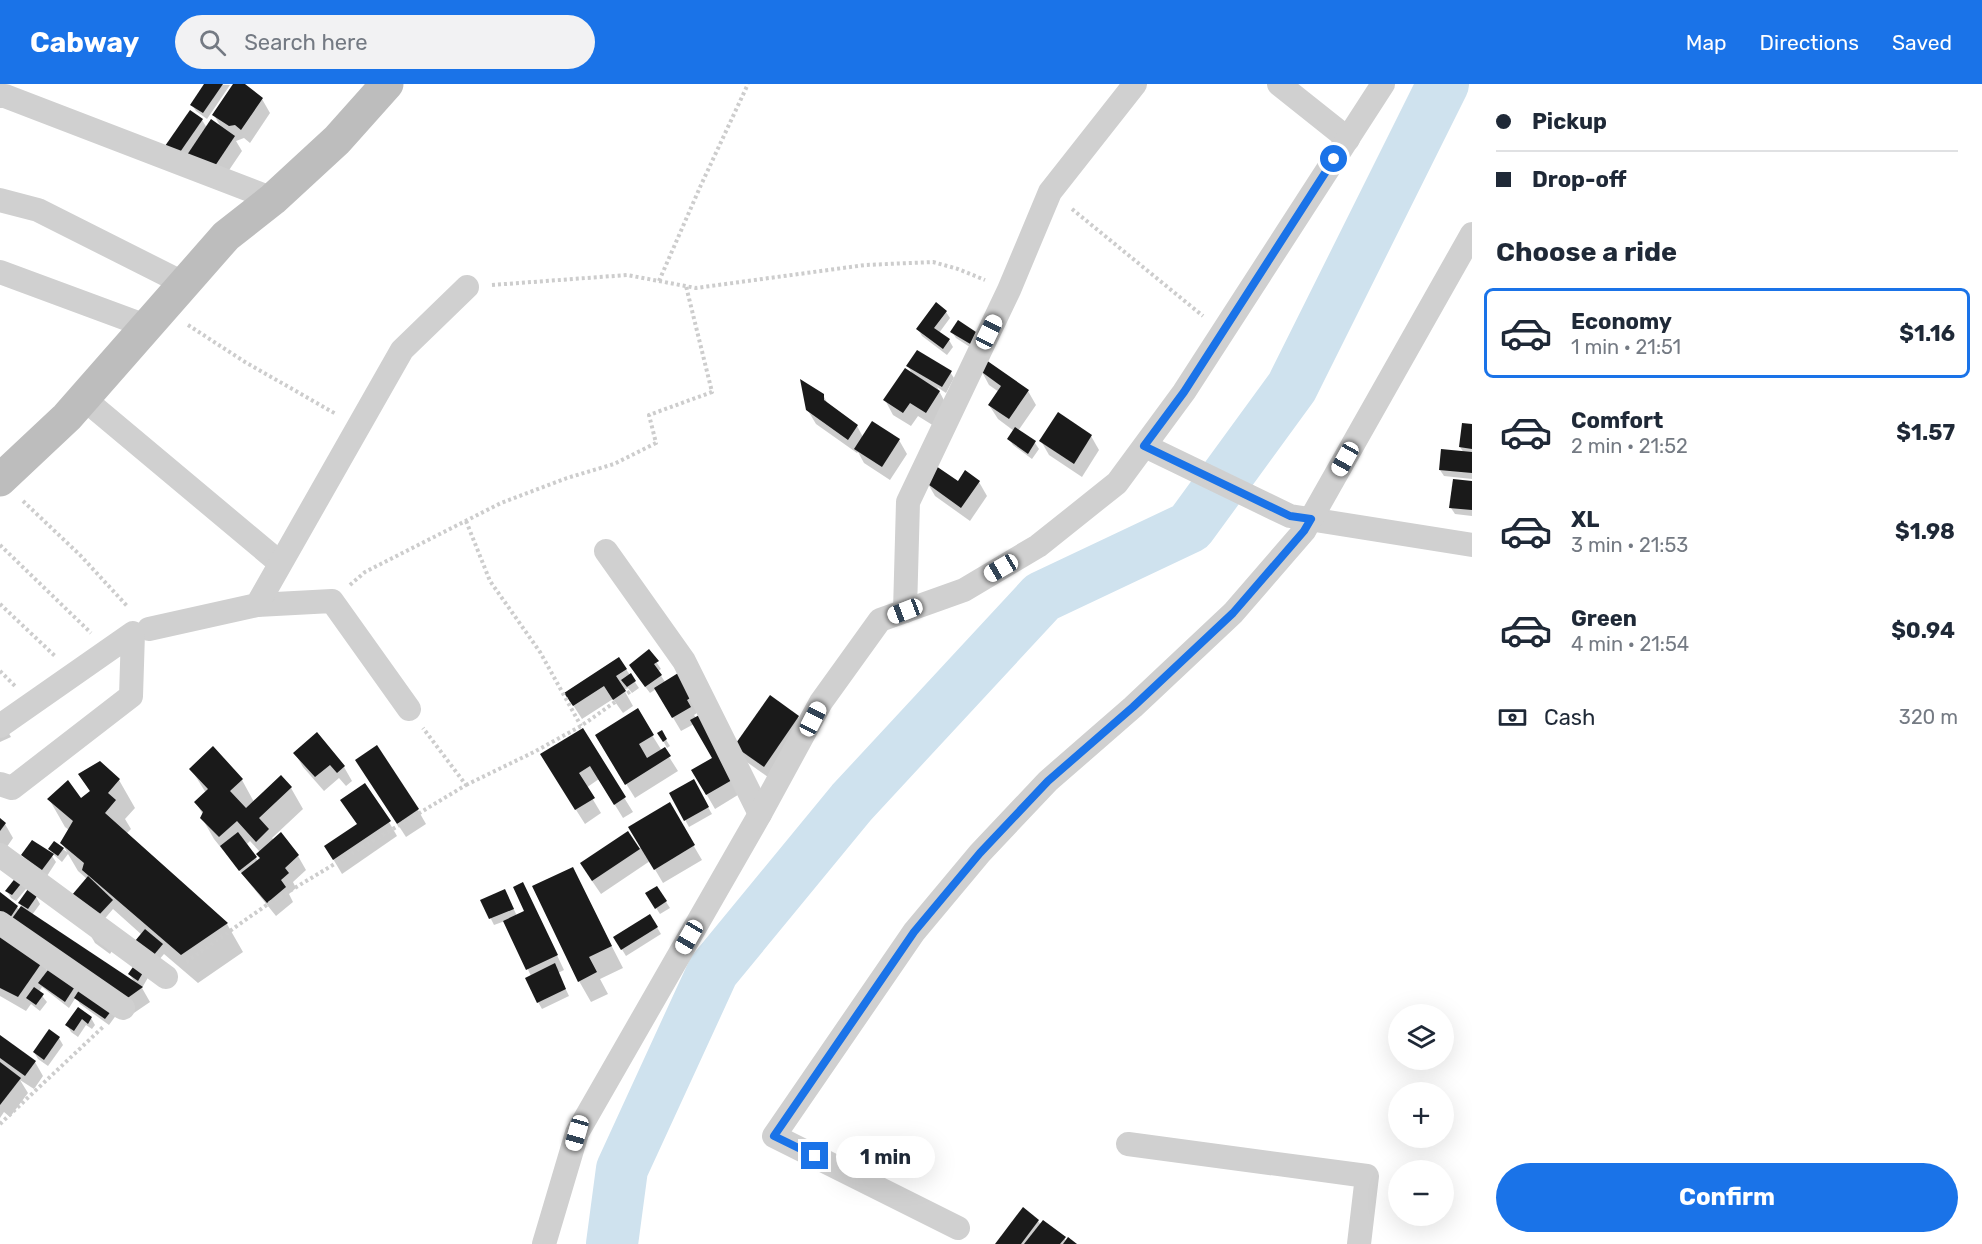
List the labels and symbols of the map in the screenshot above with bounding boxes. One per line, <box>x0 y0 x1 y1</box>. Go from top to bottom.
route start <box>1320 145 1347 172</box>
car <box>973 312 1005 352</box>
car <box>1328 439 1362 479</box>
car <box>981 551 1021 585</box>
car <box>885 596 925 626</box>
car <box>797 699 829 739</box>
car <box>672 917 706 957</box>
car <box>563 1113 591 1153</box>
callout: 1 min <box>836 1135 935 1177</box>
route end <box>801 1142 828 1169</box>

